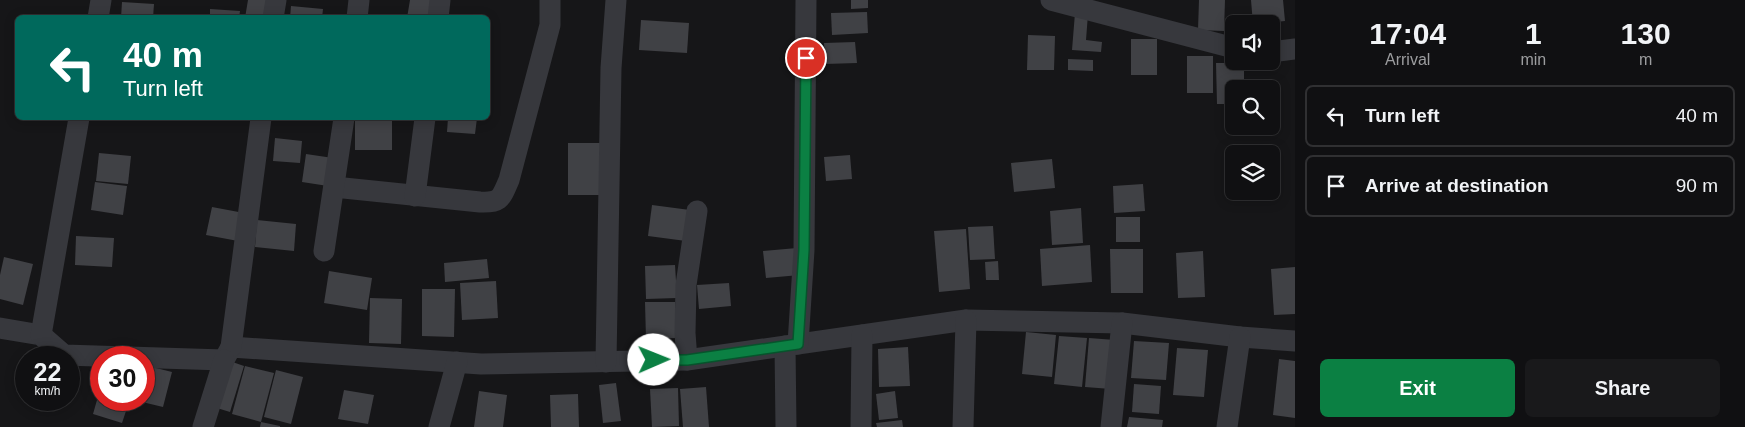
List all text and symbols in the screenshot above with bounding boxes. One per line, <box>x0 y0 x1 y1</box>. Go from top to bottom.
map controls <box>1225 15 1280 200</box>
button: sound <box>1225 15 1280 70</box>
text: 17:04 <box>1369 17 1446 50</box>
text: 1 <box>1525 17 1542 50</box>
text: 130 <box>1621 17 1671 50</box>
icon: left <box>40 35 105 100</box>
text: 40 m <box>123 35 203 74</box>
pin <box>785 37 827 79</box>
icon: arrive <box>792 44 820 72</box>
text: Arrival <box>1385 51 1430 68</box>
text: min <box>1520 51 1546 68</box>
text: m <box>1639 51 1652 68</box>
text: Turn left <box>123 76 203 101</box>
button: search <box>1225 80 1280 135</box>
icon: left <box>1322 102 1350 130</box>
text: Turn left <box>1365 105 1440 126</box>
text: 40 m <box>1676 105 1718 126</box>
button: layers <box>1225 145 1280 200</box>
icon: arrive <box>1322 172 1350 200</box>
text: Arrive at destination <box>1365 175 1549 196</box>
text: 90 m <box>1676 175 1718 196</box>
position arrow <box>627 333 679 385</box>
speed limit sign: 30 <box>90 346 155 411</box>
text: 22 <box>34 358 61 386</box>
button: Exit <box>1320 359 1515 417</box>
button: Share <box>1525 359 1720 417</box>
text: km/h <box>34 384 61 398</box>

